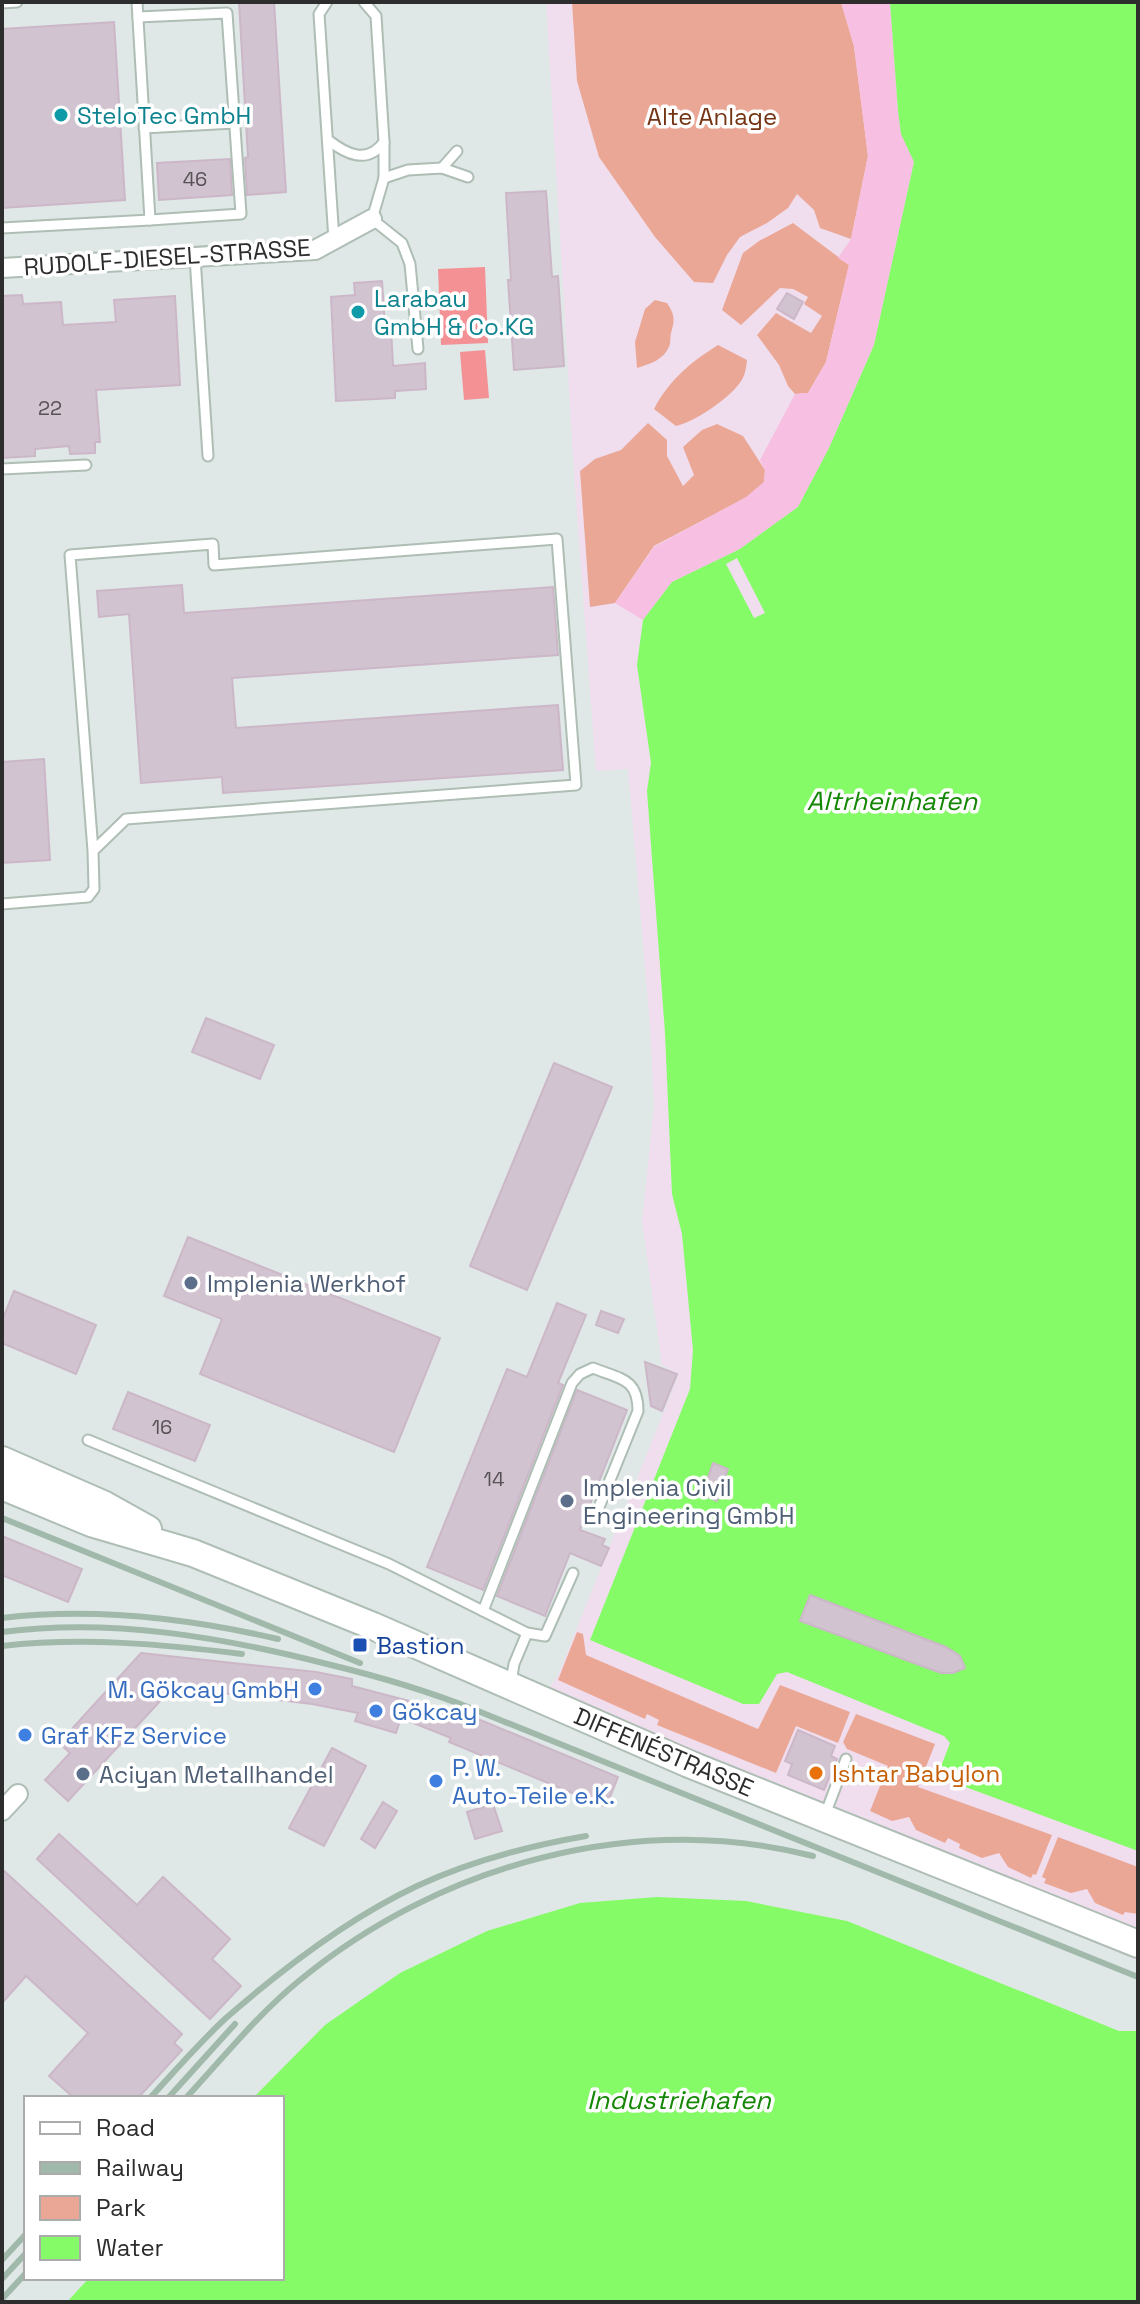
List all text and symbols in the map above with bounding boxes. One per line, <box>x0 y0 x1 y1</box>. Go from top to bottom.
place label: SteloTec GmbH <box>77 100 251 131</box>
park label: Alte Anlage <box>647 101 777 132</box>
marker: SteloTec GmbH <box>52 106 70 124</box>
house number: 46 <box>183 166 207 192</box>
street label: RUDOLF-DIESEL-STRASSE <box>22 232 312 282</box>
place label: Larabau GmbH & Co.KG <box>374 283 534 342</box>
marker: Larabau GmbH & Co.KG <box>349 303 367 321</box>
house number: 22 <box>38 395 62 421</box>
water label: Altrheinhafen <box>807 784 978 818</box>
place label: Implenia Werkhof <box>207 1268 406 1299</box>
marker: Implenia Werkhof <box>182 1274 200 1292</box>
house number: 16 <box>152 1414 172 1440</box>
house number: 14 <box>484 1466 504 1492</box>
place label: Implenia Civil Engineering GmbH <box>583 1472 795 1531</box>
marker: Implenia Civil Engineering GmbH <box>558 1492 576 1510</box>
place label: Bastion <box>376 1630 464 1661</box>
marker: Bastion <box>351 1636 369 1654</box>
place label: M. Gökcay GmbH <box>107 1674 299 1705</box>
marker: M. Gökcay GmbH <box>306 1680 324 1698</box>
place label: Gökcay <box>392 1696 478 1727</box>
street label: DIFFENÉSTRASSE <box>570 1700 758 1804</box>
marker: Gökcay <box>367 1702 385 1720</box>
place label: Graf KFz Service <box>41 1720 227 1751</box>
marker: Graf KFz Service <box>16 1726 34 1744</box>
place label: P. W. Auto-Teile e.K. <box>452 1752 615 1811</box>
place label: Ishtar Babylon <box>832 1758 1000 1789</box>
place label: Aciyan Metallhandel <box>99 1759 334 1790</box>
marker: Ishtar Babylon <box>807 1764 825 1782</box>
marker: Aciyan Metallhandel <box>74 1765 92 1783</box>
marker: P. W. Auto-Teile e.K. <box>427 1772 445 1790</box>
water label: Industriehafen <box>587 2083 772 2117</box>
legend <box>24 2096 284 2280</box>
text: Road <box>96 2112 155 2143</box>
text: Railway <box>96 2152 184 2183</box>
text: Park <box>96 2192 146 2223</box>
text: Water <box>96 2232 164 2263</box>

